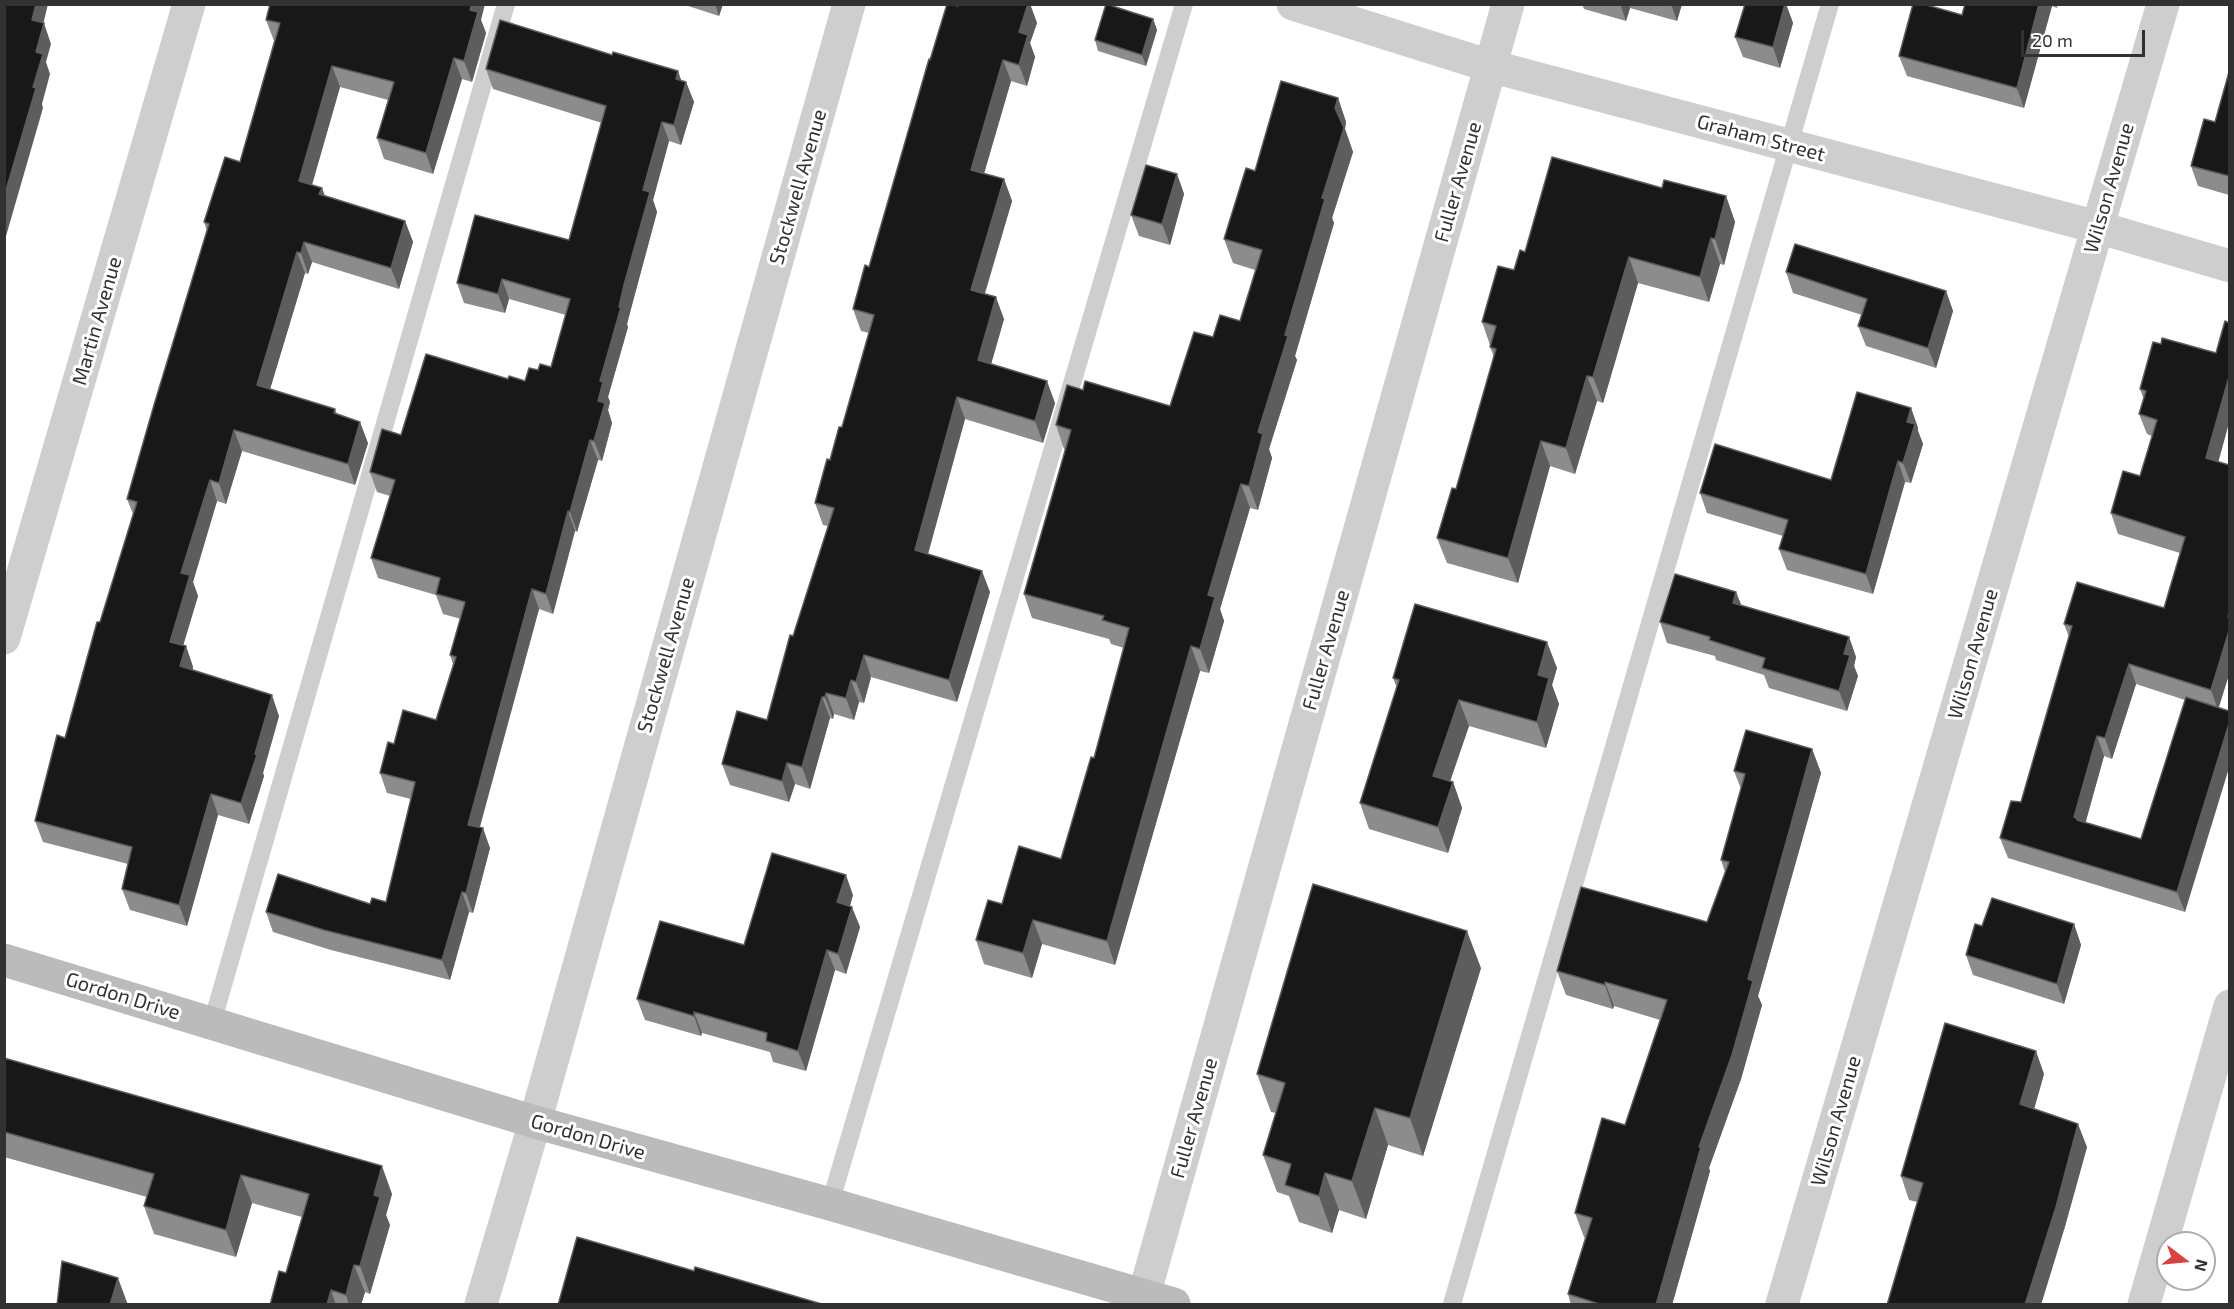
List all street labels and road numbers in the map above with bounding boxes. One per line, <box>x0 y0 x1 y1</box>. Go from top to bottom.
street label: Stockwell Avenue <box>764 107 832 267</box>
street label: Graham Street <box>1694 109 1828 167</box>
street label: Fuller Avenue <box>1429 119 1487 245</box>
street label: Wilson Avenue <box>2079 120 2139 256</box>
street label: Martin Avenue <box>67 254 127 388</box>
street label: Stockwell Avenue <box>632 575 700 735</box>
street label: Wilson Avenue <box>1943 586 2003 722</box>
street label: Fuller Avenue <box>1297 587 1355 713</box>
street label: Gordon Drive <box>63 967 183 1025</box>
street label: Wilson Avenue <box>1806 1053 1866 1189</box>
street label: Fuller Avenue <box>1165 1055 1223 1181</box>
street label: Gordon Drive <box>528 1109 648 1165</box>

